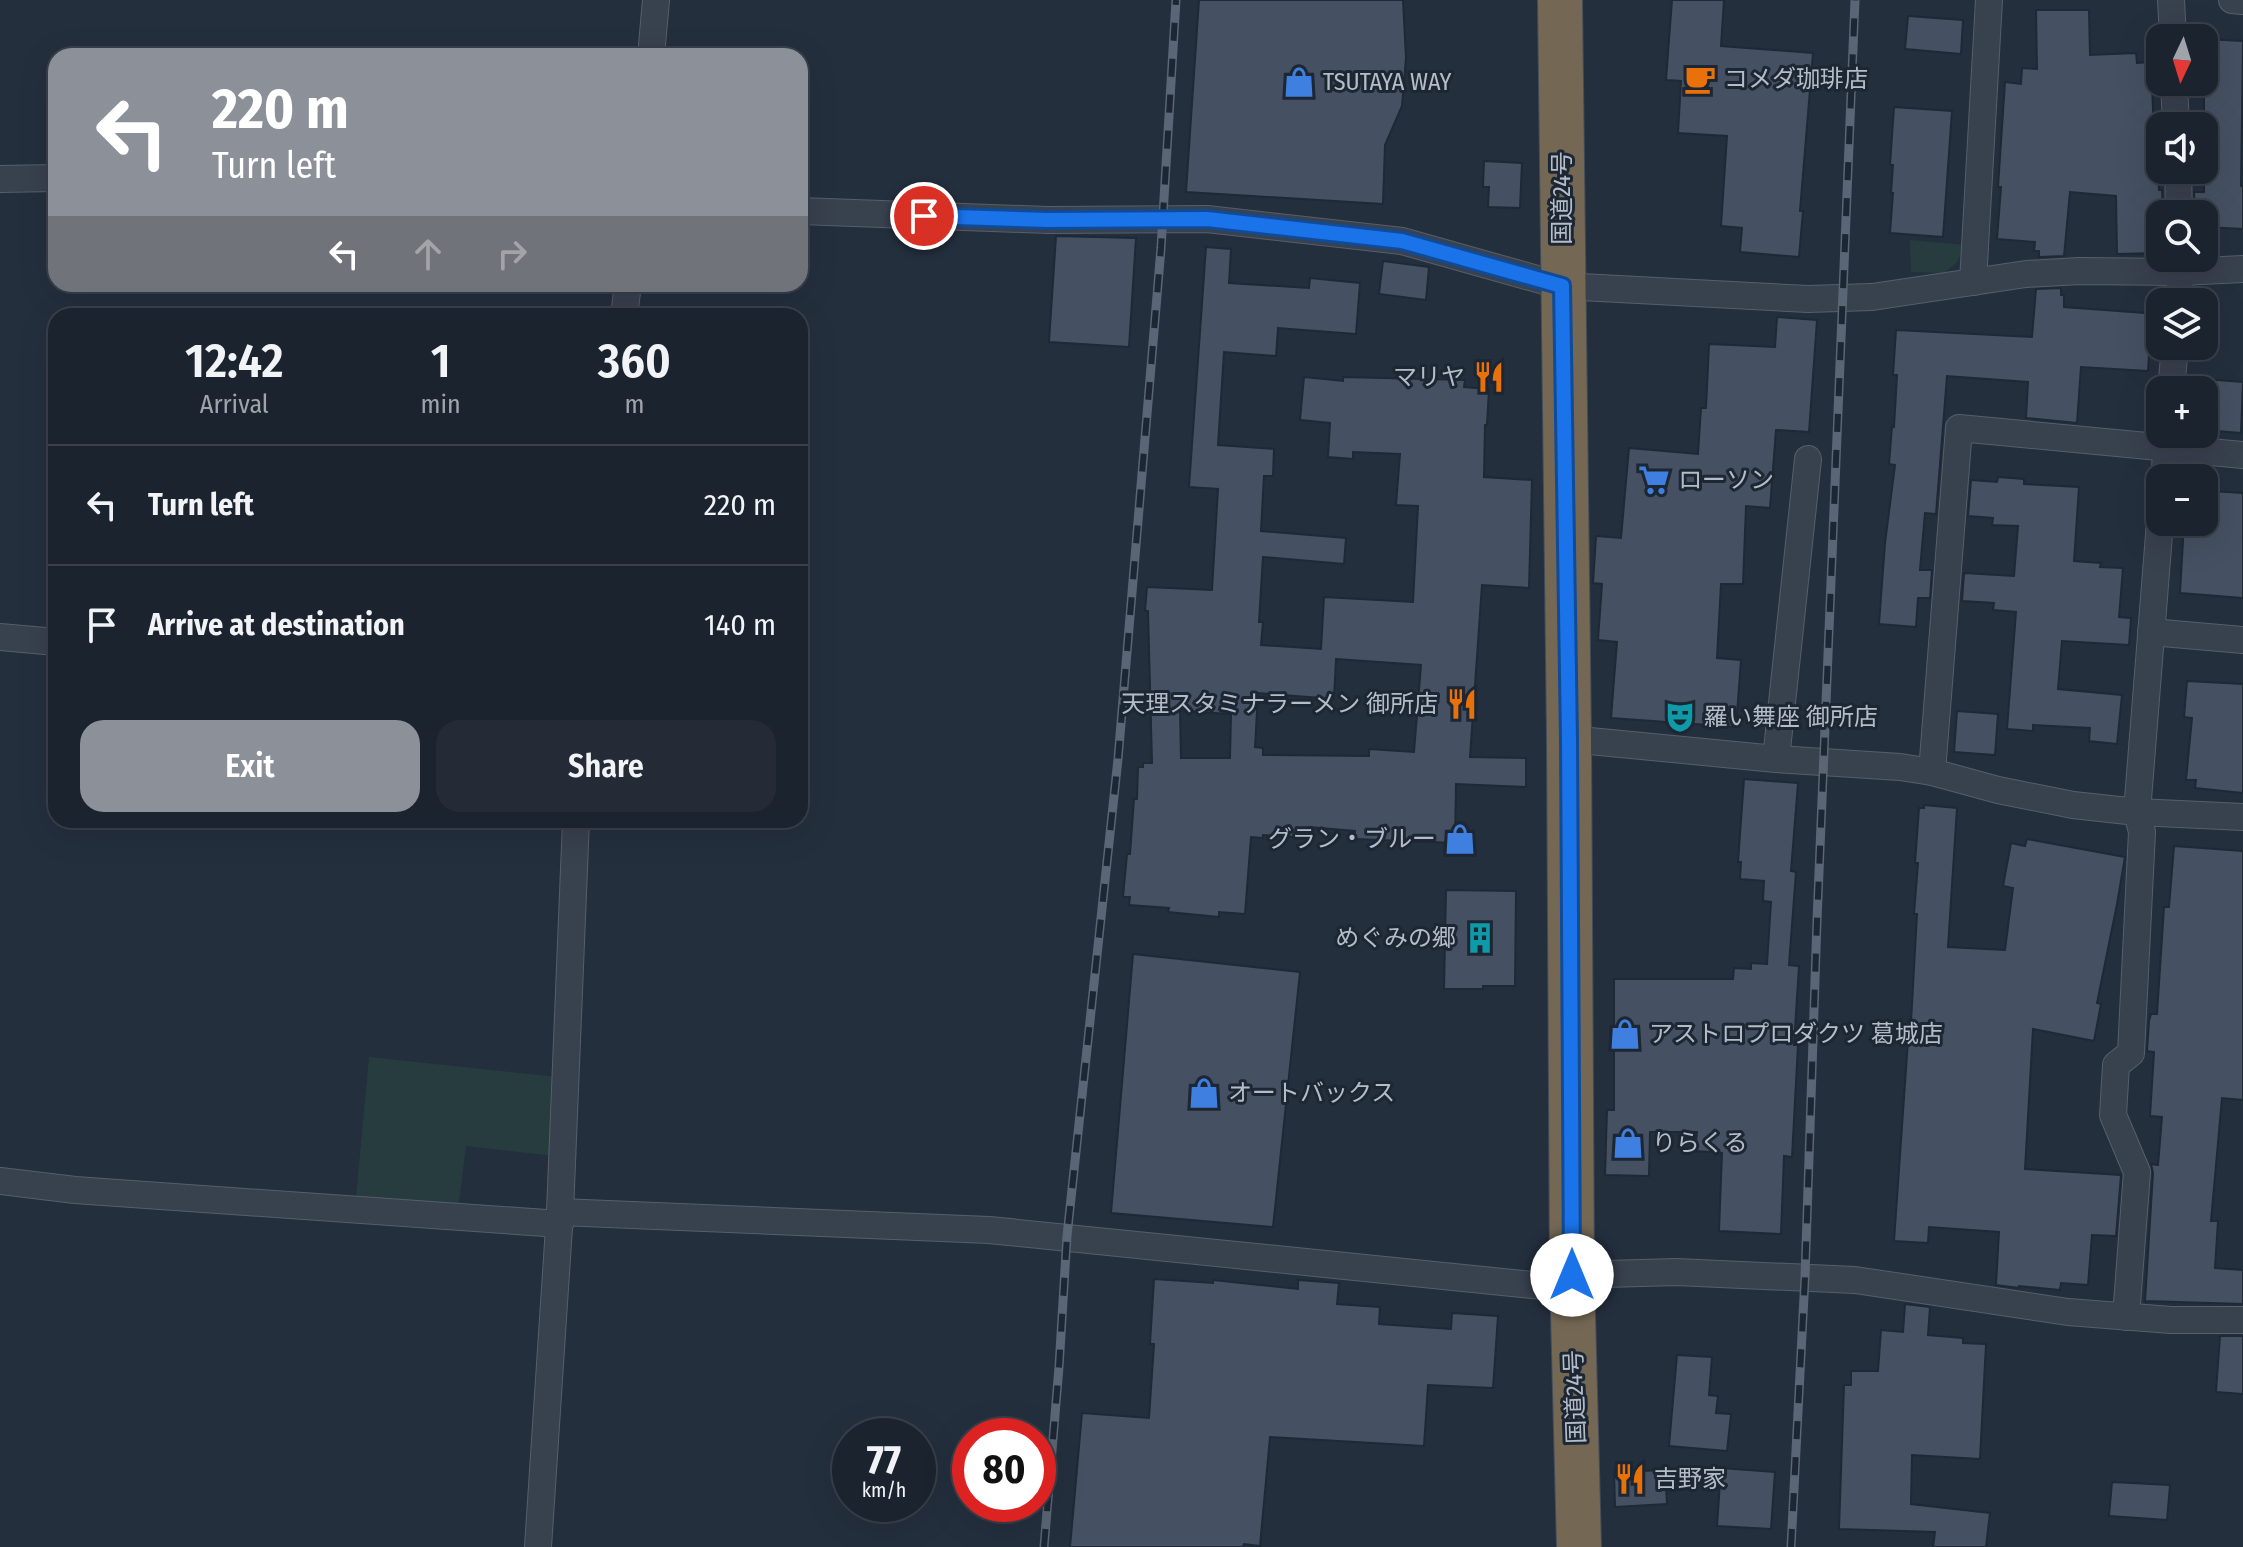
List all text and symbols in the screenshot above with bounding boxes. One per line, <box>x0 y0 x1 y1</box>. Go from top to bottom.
north arrow <box>2146 24 2218 96</box>
map controls <box>2146 24 2218 536</box>
cafe icon: コメダ珈琲店 <box>1683 62 1717 96</box>
shop icon: TSUTAYA WAY <box>1282 65 1316 99</box>
place label: コメダ珈琲店 <box>1724 65 1868 93</box>
place label: TSUTAYA WAY <box>1323 68 1451 96</box>
text: 220 m <box>212 76 349 143</box>
icon: left <box>80 80 184 184</box>
button: sound <box>2146 112 2218 184</box>
text: Turn left <box>212 144 336 188</box>
street label: 国道24号 <box>1548 151 1576 245</box>
pin <box>890 182 958 250</box>
icon: arrive <box>902 194 946 238</box>
button: search <box>2146 200 2218 272</box>
icon: left <box>322 232 366 276</box>
icon: ahead <box>406 232 450 276</box>
icon: right <box>490 232 534 276</box>
button: layers <box>2146 288 2218 360</box>
text: 12:42 <box>185 332 284 390</box>
text: 1 <box>431 332 451 390</box>
text: 360 <box>598 332 671 390</box>
restaurant icon: マリヤ <box>1472 360 1506 394</box>
place label: マリヤ <box>1393 363 1465 391</box>
button: + <box>2146 376 2218 448</box>
text: Arrival <box>200 389 269 420</box>
text: min <box>421 389 461 420</box>
text: m <box>624 389 644 420</box>
supermarket icon: ローソン <box>1637 463 1671 497</box>
button: − <box>2146 464 2218 536</box>
place label: ローソン <box>1678 466 1774 494</box>
icon: left <box>80 483 124 527</box>
text: Turn left <box>148 487 254 523</box>
text: 220 m <box>704 487 776 523</box>
icon: arrive <box>80 603 124 647</box>
text: Arrive at destination <box>148 607 405 643</box>
text: 140 m <box>704 607 776 643</box>
restaurant icon: 天理スタミナラーメン 御所店 <box>1445 687 1479 721</box>
place label: 天理スタミナラーメン 御所店 <box>1121 690 1438 718</box>
theatre icon: 羅い舞座 御所店 <box>1663 700 1697 734</box>
place label: 羅い舞座 御所店 <box>1704 703 1878 731</box>
button: Exit <box>80 720 420 812</box>
button: Share <box>436 720 776 812</box>
shop icon: グラン・ブルー <box>1443 822 1477 856</box>
place label: グラン・ブルー <box>1268 825 1436 853</box>
building icon: めぐみの郷 <box>1463 921 1497 955</box>
place label: めぐみの郷 <box>1335 924 1456 952</box>
shop icon: アストロプロダクツ 葛城店 <box>1608 1017 1642 1051</box>
place label: アストロプロダクツ 葛城店 <box>1649 1020 1943 1048</box>
shop icon: オートバックス <box>1187 1076 1221 1110</box>
place label: オートバックス <box>1228 1079 1395 1107</box>
shop icon: りらくる <box>1611 1126 1645 1160</box>
place label: りらくる <box>1652 1129 1748 1157</box>
position arrow <box>1530 1233 1614 1317</box>
street label: 国道24号 <box>1559 1350 1591 1444</box>
speed limit sign: 80 <box>952 1418 1056 1522</box>
text: 77 <box>867 1436 901 1484</box>
restaurant icon: 吉野家 <box>1613 1462 1647 1496</box>
place label: 吉野家 <box>1654 1465 1726 1493</box>
text: km/h <box>862 1478 906 1502</box>

